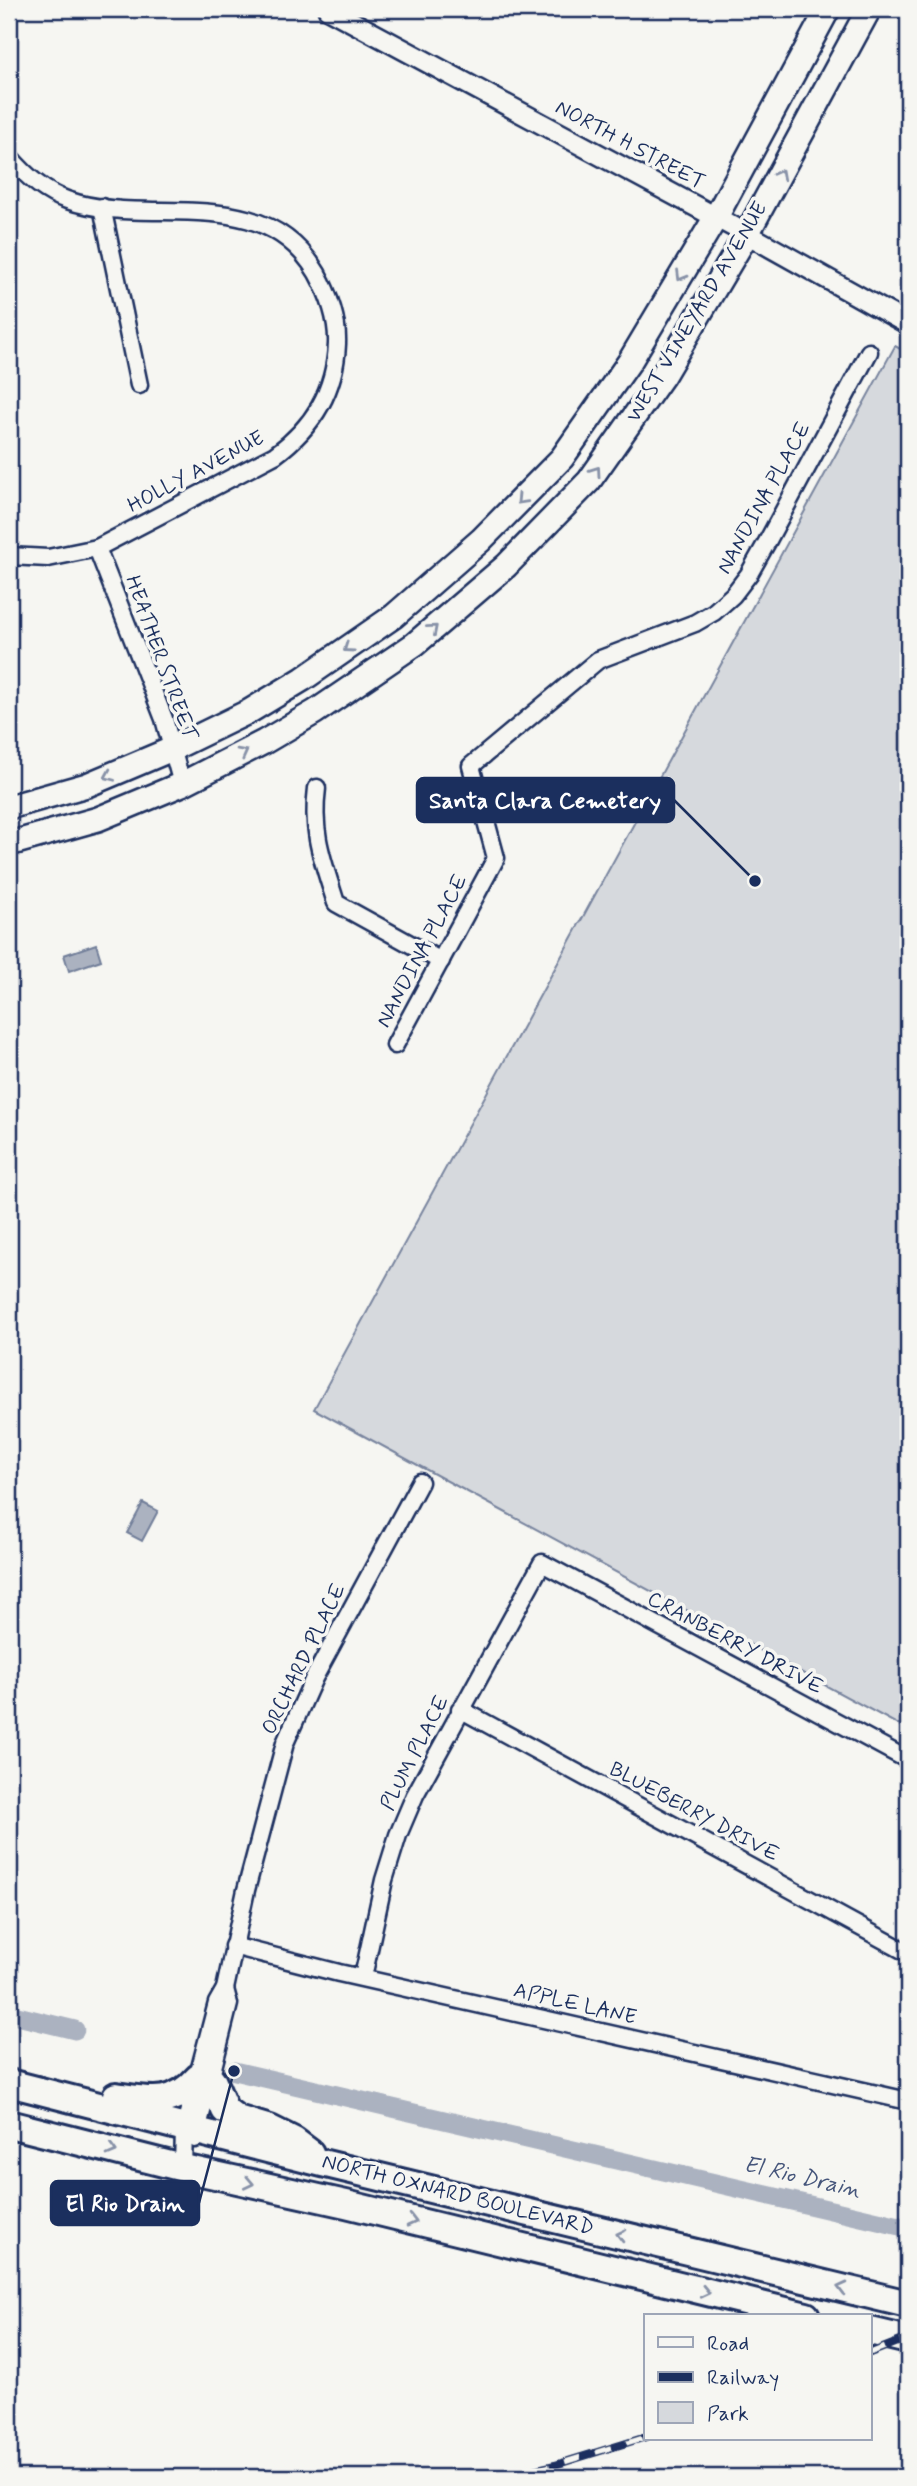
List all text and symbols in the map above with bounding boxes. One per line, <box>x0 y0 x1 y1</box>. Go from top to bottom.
street label: NORTH H STREET <box>550 94 710 196</box>
one-way arrow <box>771 169 785 182</box>
street label: WEST VINEYARD AVENUE <box>620 196 774 428</box>
one-way arrow <box>677 269 690 282</box>
street label: NANDINA PLACE <box>711 417 817 579</box>
street label: HOLLY AVENUE <box>123 424 269 520</box>
one-way arrow <box>588 466 600 479</box>
one-way arrow <box>516 492 529 505</box>
street label: HEATHER STREET <box>118 572 204 745</box>
one-way arrow <box>425 625 438 637</box>
one-way arrow <box>343 640 356 652</box>
one-way arrow <box>236 748 248 761</box>
one-way arrow <box>104 767 116 781</box>
callout: Santa Clara Cemetery <box>417 778 674 822</box>
text: Santa Clara Cemetery <box>429 787 661 817</box>
street label: NANDINA PLACE <box>370 869 474 1033</box>
street label: ORCHARD PLACE <box>255 1579 353 1739</box>
street label: CRANBERRY DRIVE <box>642 1585 828 1701</box>
street label: PLUM PLACE <box>374 1691 456 1815</box>
street label: BLUEBERRY DRIVE <box>604 1755 784 1869</box>
street label: APPLE LANE <box>511 1976 639 2032</box>
one-way arrow <box>106 2142 118 2156</box>
street label: NORTH OXNARD BOULEVARD <box>319 2148 597 2242</box>
water label: El Rio Drain <box>740 2150 864 2206</box>
one-way arrow <box>243 2175 255 2189</box>
callout: El Rio Drain <box>51 2181 199 2225</box>
text: El Rio Drain <box>65 2190 186 2220</box>
one-way arrow <box>406 2213 418 2227</box>
one-way arrow <box>615 2228 627 2243</box>
one-way arrow <box>836 2282 848 2296</box>
one-way arrow <box>699 2284 711 2298</box>
legend <box>644 2314 872 2440</box>
text: Road <box>707 2330 749 2358</box>
text: Railway <box>707 2364 779 2392</box>
text: Park <box>707 2400 749 2428</box>

